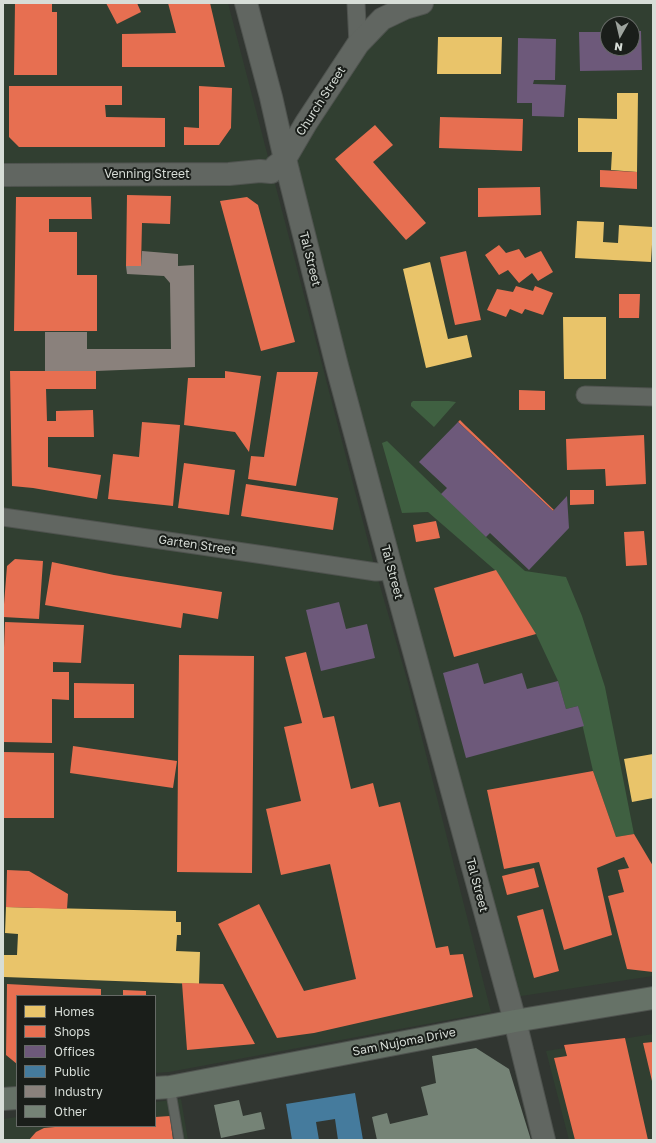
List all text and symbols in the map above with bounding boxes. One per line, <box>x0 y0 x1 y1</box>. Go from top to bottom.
north arrow <box>600 16 640 56</box>
text: N <box>613 40 623 54</box>
street label: Church Street <box>293 64 349 138</box>
street label: Venning Street <box>104 167 190 181</box>
street label: Tal Street <box>296 230 324 288</box>
street label: Garten Street <box>157 532 237 558</box>
street label: Tal Street <box>378 543 406 601</box>
street label: Tal Street <box>463 856 491 914</box>
legend <box>16 995 156 1127</box>
text: Homes <box>54 1004 94 1019</box>
text: Shops <box>54 1024 90 1039</box>
street label: Sam Nujoma Drive <box>351 1025 457 1059</box>
text: Offices <box>54 1044 95 1059</box>
text: Public <box>54 1064 90 1079</box>
text: Industry <box>54 1084 103 1099</box>
text: Other <box>54 1104 87 1119</box>

